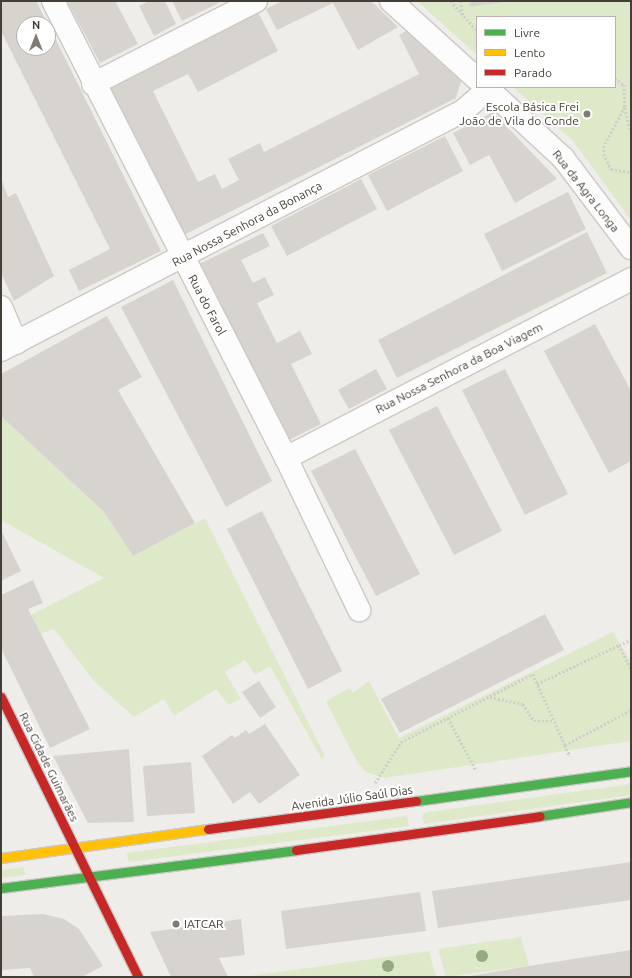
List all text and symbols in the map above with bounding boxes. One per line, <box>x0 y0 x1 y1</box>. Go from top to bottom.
north arrow <box>16 16 56 56</box>
legend <box>476 16 616 88</box>
text: N <box>32 19 40 31</box>
text: Livre <box>514 26 540 39</box>
text: Lento <box>514 46 545 59</box>
text: Parado <box>514 66 552 79</box>
place label: Escola Básica Frei João de Vila do Conde <box>459 100 579 128</box>
marker: Escola Básica Frei João de Vila do Conde <box>582 109 592 119</box>
street label: Rua da Agra Longa <box>549 147 623 235</box>
street label: Rua Nossa Senhora da Bonança <box>170 178 324 270</box>
street label: Rua do Farol <box>185 272 229 338</box>
street label: Rua Nossa Senhora da Boa Viagem <box>373 319 545 417</box>
street label: Rua Cidade Guimarães <box>16 710 82 824</box>
street label: Avenida Júlio Saúl Dias <box>290 782 414 814</box>
place label: IATCAR <box>184 917 224 931</box>
marker: IATCAR <box>171 919 181 929</box>

